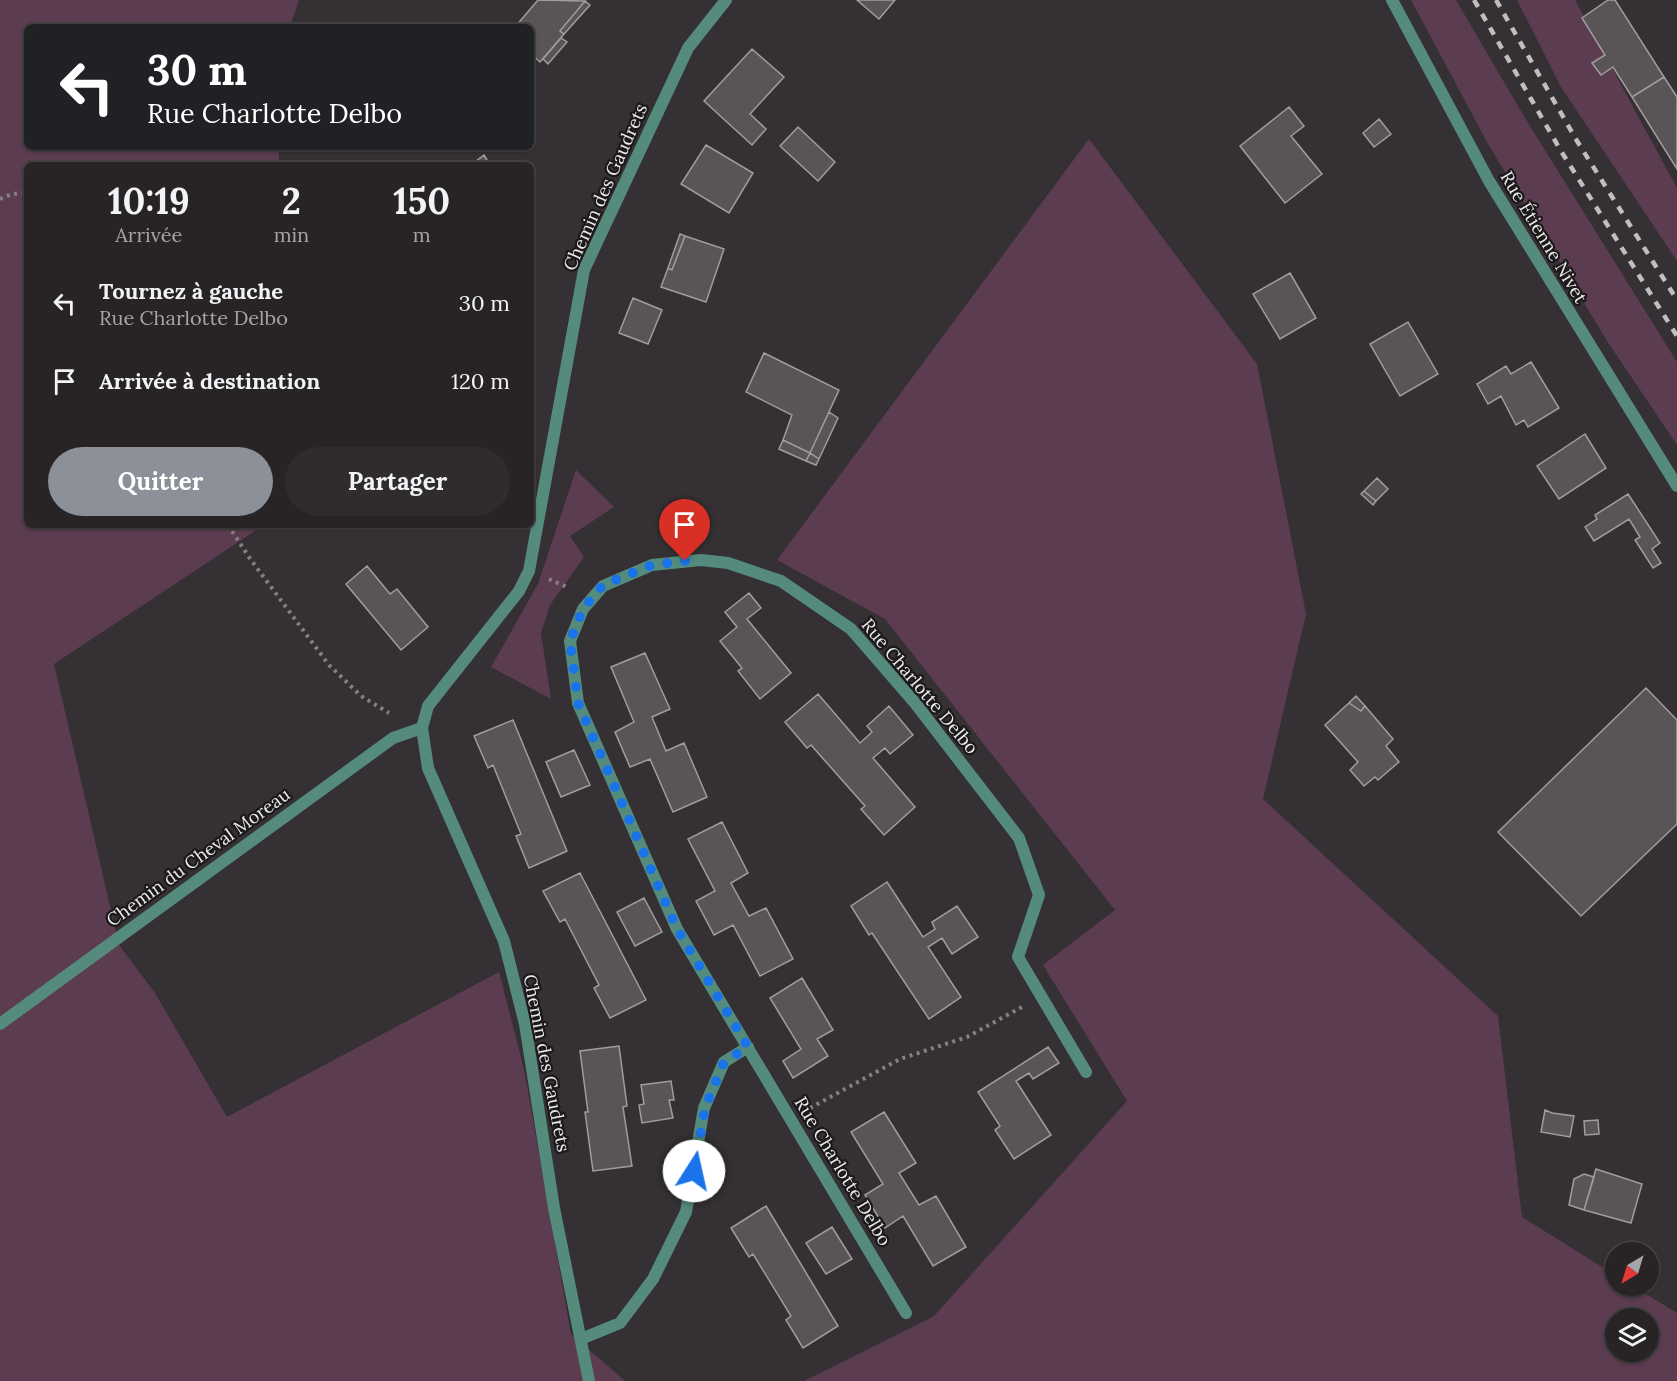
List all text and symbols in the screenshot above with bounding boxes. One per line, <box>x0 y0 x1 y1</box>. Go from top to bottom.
text: 30 m <box>147 43 247 97</box>
icon: left <box>48 48 126 126</box>
text: Rue Charlotte Delbo <box>147 96 402 130</box>
street label: Chemin des Gaudrets <box>558 100 652 274</box>
street label: Rue Étienne Nivet <box>1495 167 1593 307</box>
text: 10:19 <box>108 178 190 224</box>
text: 2 <box>282 178 301 224</box>
text: 150 <box>393 178 450 224</box>
text: Arrivée <box>115 222 182 247</box>
text: min <box>274 222 309 247</box>
text: m <box>413 222 431 247</box>
text: Tournez à gauche <box>99 277 283 305</box>
icon: left <box>48 287 81 320</box>
text: 30 m <box>459 289 510 317</box>
text: Rue Charlotte Delbo <box>99 305 288 330</box>
icon: arrive <box>48 365 81 398</box>
text: Arrivée à destination <box>99 367 320 395</box>
text: 120 m <box>451 367 510 395</box>
button: Quitter <box>48 447 273 516</box>
button: Partager <box>285 447 510 516</box>
pin <box>659 499 710 561</box>
icon: arrive <box>668 508 701 541</box>
street label: Rue Charlotte Delbo <box>857 613 983 759</box>
street label: Chemin du Cheval Moreau <box>102 783 294 931</box>
street label: Chemin des Gaudrets <box>518 972 576 1154</box>
street label: Rue Charlotte Delbo <box>789 1092 897 1250</box>
position arrow <box>662 1139 726 1203</box>
north arrow <box>1605 1242 1659 1296</box>
map controls <box>1605 1242 1659 1362</box>
button: layers <box>1605 1308 1659 1362</box>

